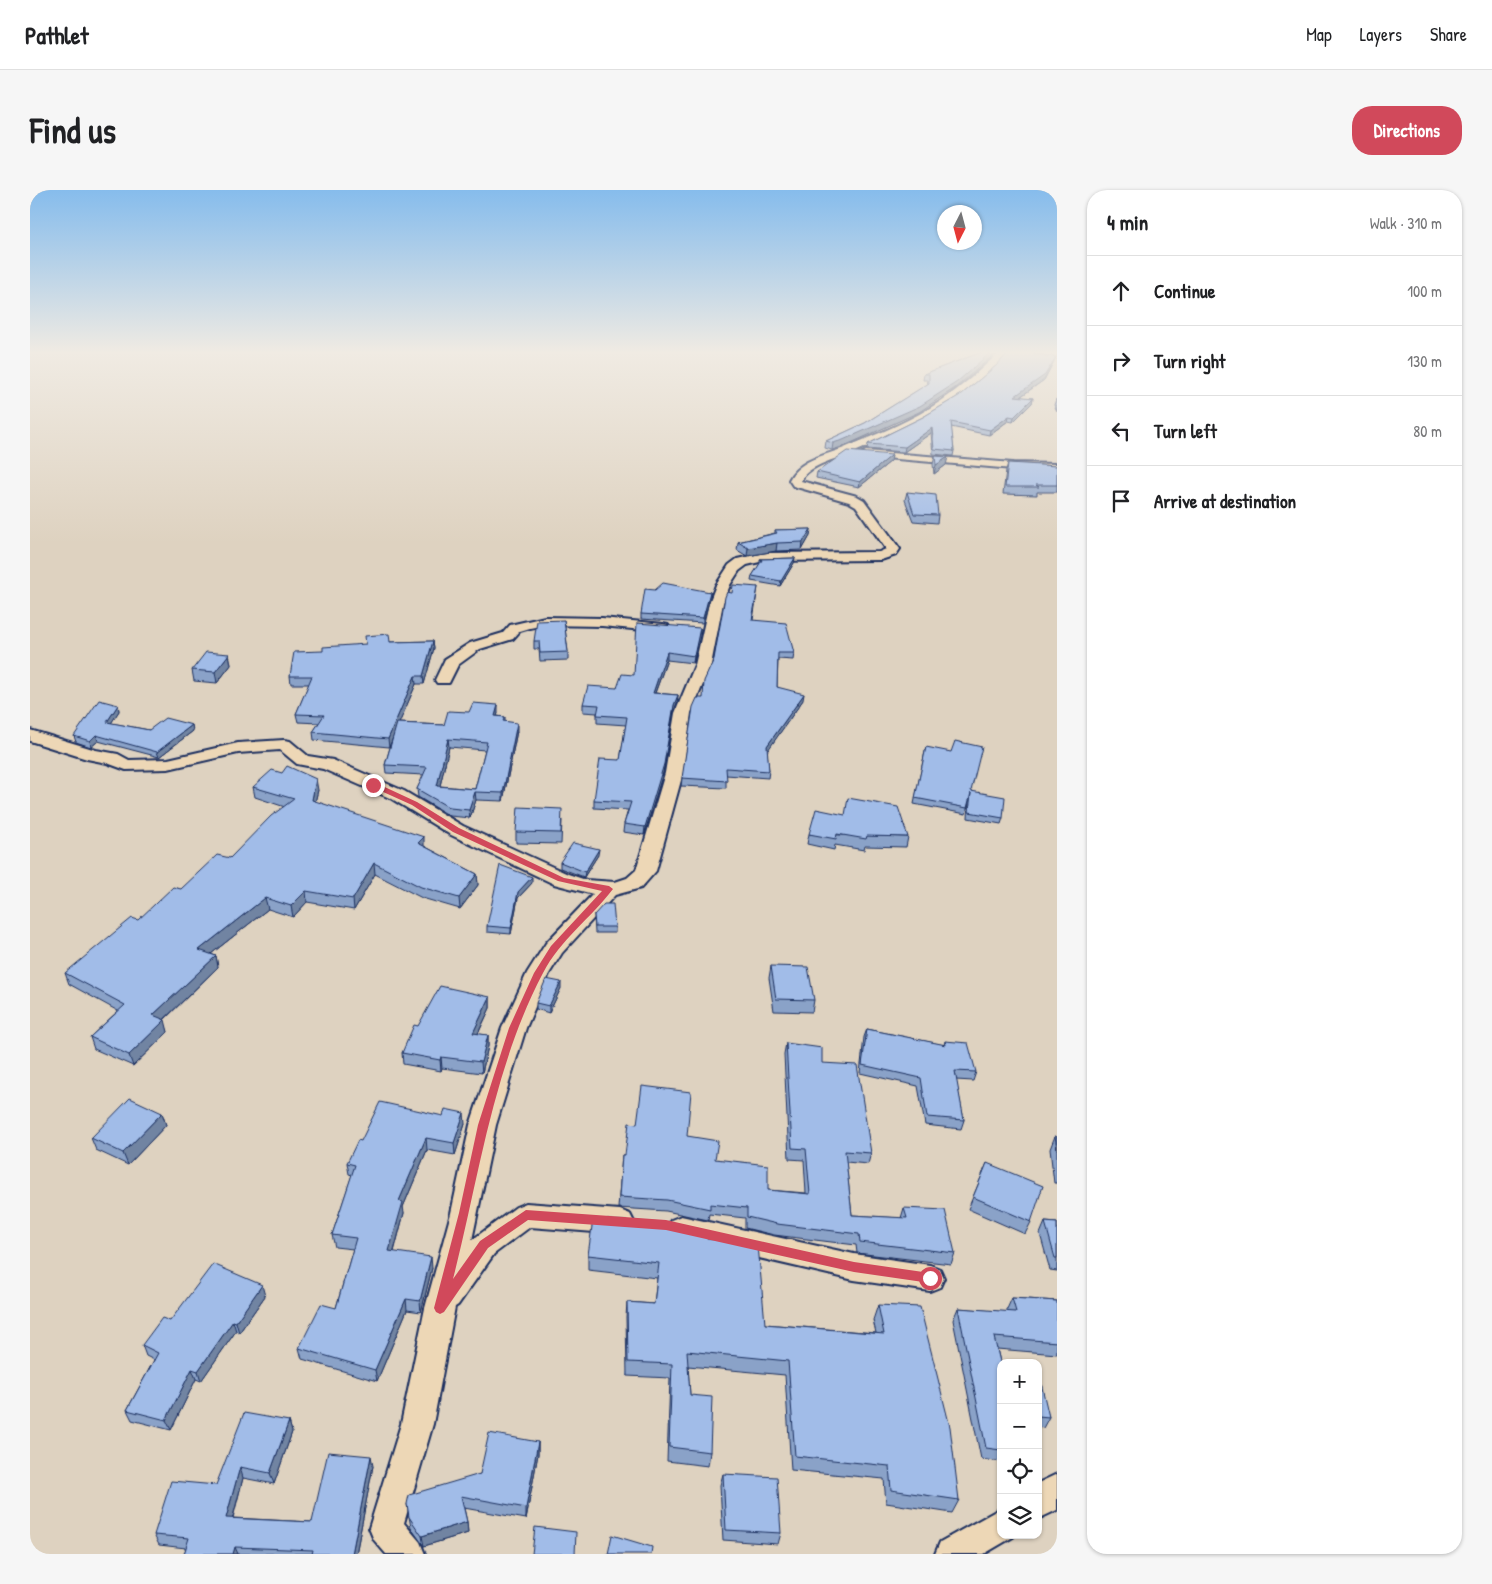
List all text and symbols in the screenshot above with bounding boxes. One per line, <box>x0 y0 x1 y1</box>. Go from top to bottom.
text: Pathlet <box>25 19 88 51</box>
text: Map <box>1306 22 1332 47</box>
text: Layers <box>1360 22 1402 47</box>
text: Share <box>1430 22 1467 47</box>
button: Directions <box>1352 106 1462 155</box>
text: Find us <box>30 107 116 154</box>
north arrow <box>937 205 982 250</box>
text: 4 min <box>1107 208 1148 237</box>
text: Walk · 310 m <box>1370 212 1442 234</box>
icon: ahead <box>1107 277 1135 305</box>
text: Continue <box>1154 278 1215 304</box>
text: 100 m <box>1407 280 1442 302</box>
icon: right <box>1107 347 1135 375</box>
text: Turn right <box>1154 348 1225 374</box>
text: 130 m <box>1407 350 1442 372</box>
icon: left <box>1107 417 1135 445</box>
text: Turn left <box>1154 418 1217 444</box>
text: 80 m <box>1413 420 1442 442</box>
icon: arrive <box>1107 487 1135 515</box>
text: Arrive at destination <box>1154 488 1296 514</box>
route end <box>362 774 385 797</box>
route start <box>919 1267 942 1290</box>
map controls <box>997 1359 1042 1539</box>
button: + <box>997 1359 1042 1404</box>
button: − <box>997 1404 1042 1449</box>
button: locate <box>997 1449 1042 1494</box>
button: layers <box>997 1494 1042 1539</box>

